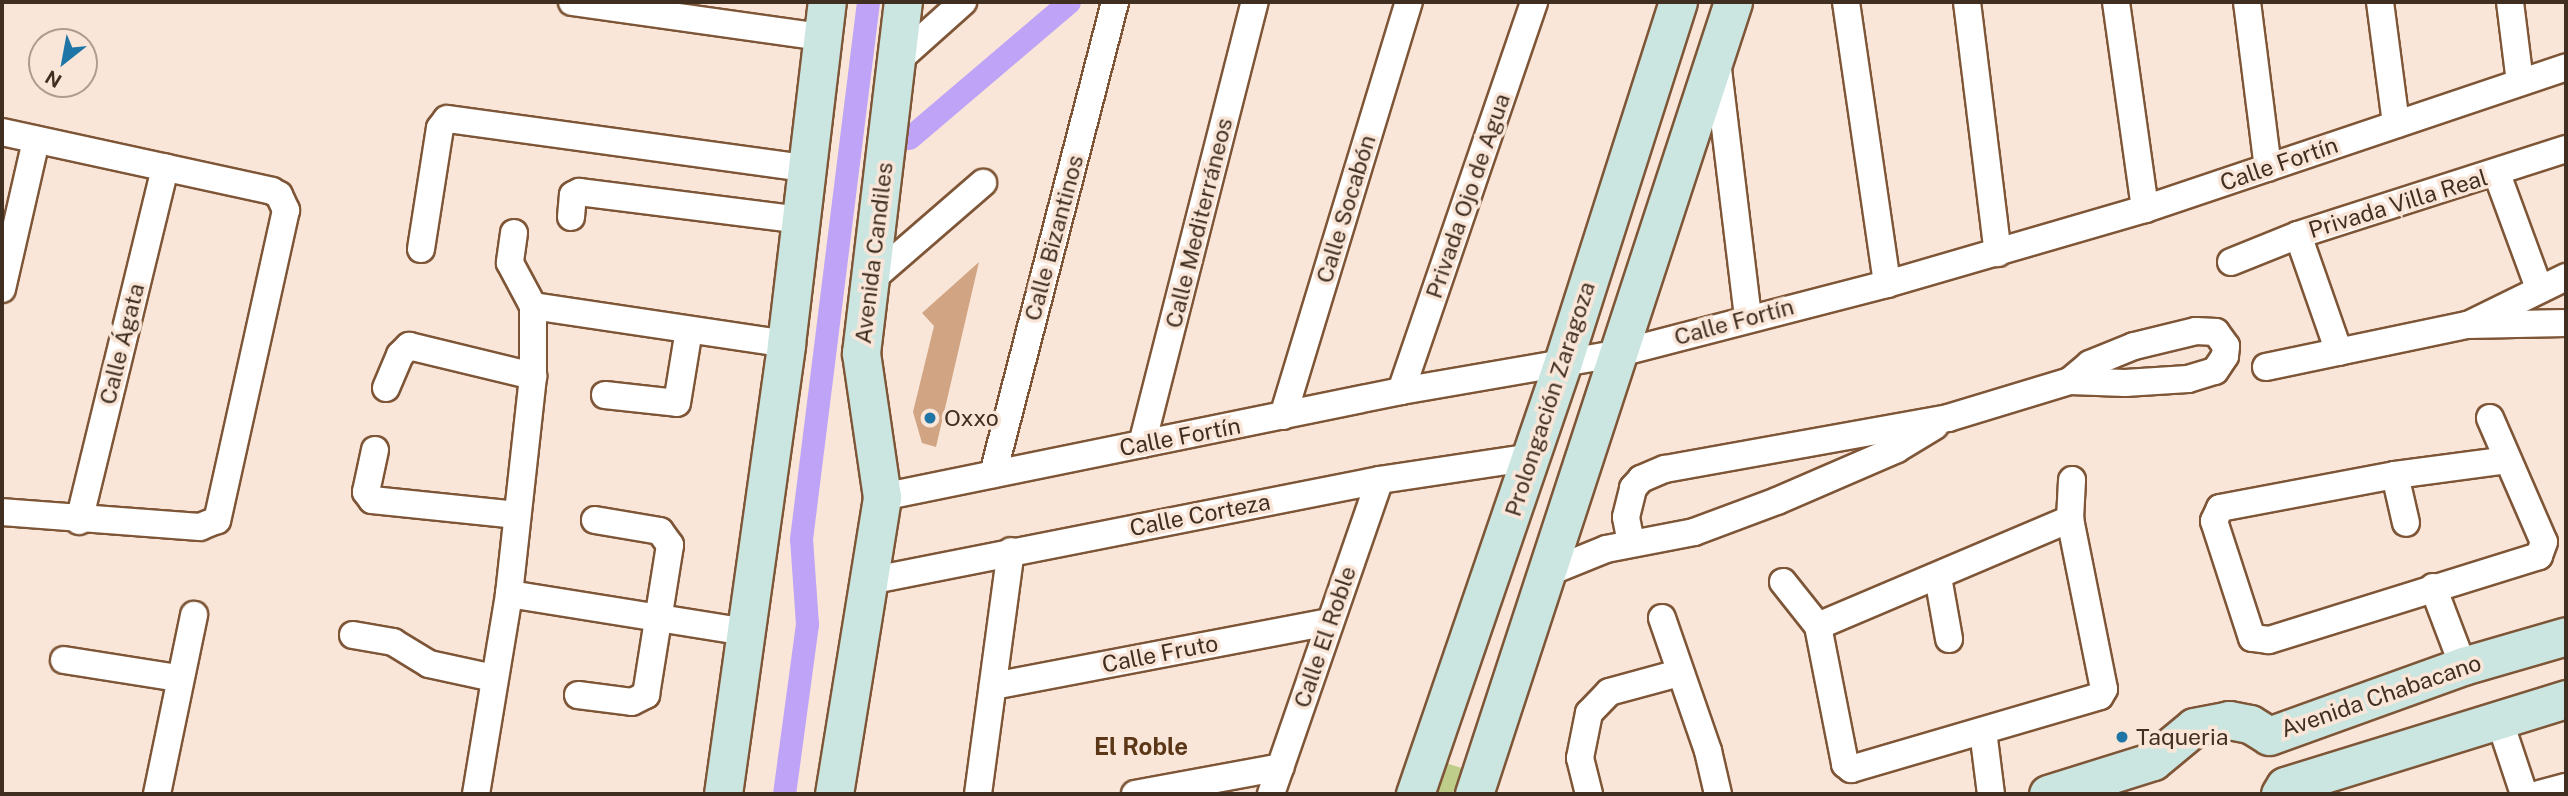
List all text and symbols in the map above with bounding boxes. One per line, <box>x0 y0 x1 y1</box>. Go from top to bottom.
north arrow <box>28 28 98 98</box>
text: N <box>41 66 65 93</box>
street label: Privada Ojo de Agua <box>1420 90 1516 302</box>
street label: Calle Mediterráneos <box>1160 115 1238 331</box>
street label: Calle Fortín <box>2216 131 2342 197</box>
street label: Calle Socabón <box>1310 132 1382 286</box>
street label: Calle Bizantinos <box>1019 152 1089 324</box>
street label: Avenida Candiles <box>849 161 899 345</box>
street label: Privada Villa Real <box>2305 164 2491 244</box>
street label: Prolongación Zaragoza <box>1499 278 1601 520</box>
street label: Calle Ágata <box>94 281 150 407</box>
street label: Calle Fortín <box>1671 293 1797 351</box>
place label: Oxxo <box>944 404 999 432</box>
marker: Oxxo <box>922 410 938 426</box>
street label: Calle Fortín <box>1117 412 1243 462</box>
street label: Calle Corteza <box>1127 488 1273 542</box>
street label: Calle El Roble <box>1288 563 1362 711</box>
street label: Calle Fruto <box>1100 629 1220 679</box>
street label: Avenida Chabacano <box>2277 649 2485 743</box>
place label: Taqueria <box>2136 723 2228 751</box>
marker: Taqueria <box>2114 729 2130 745</box>
district label: El Roble <box>1094 733 1188 761</box>

